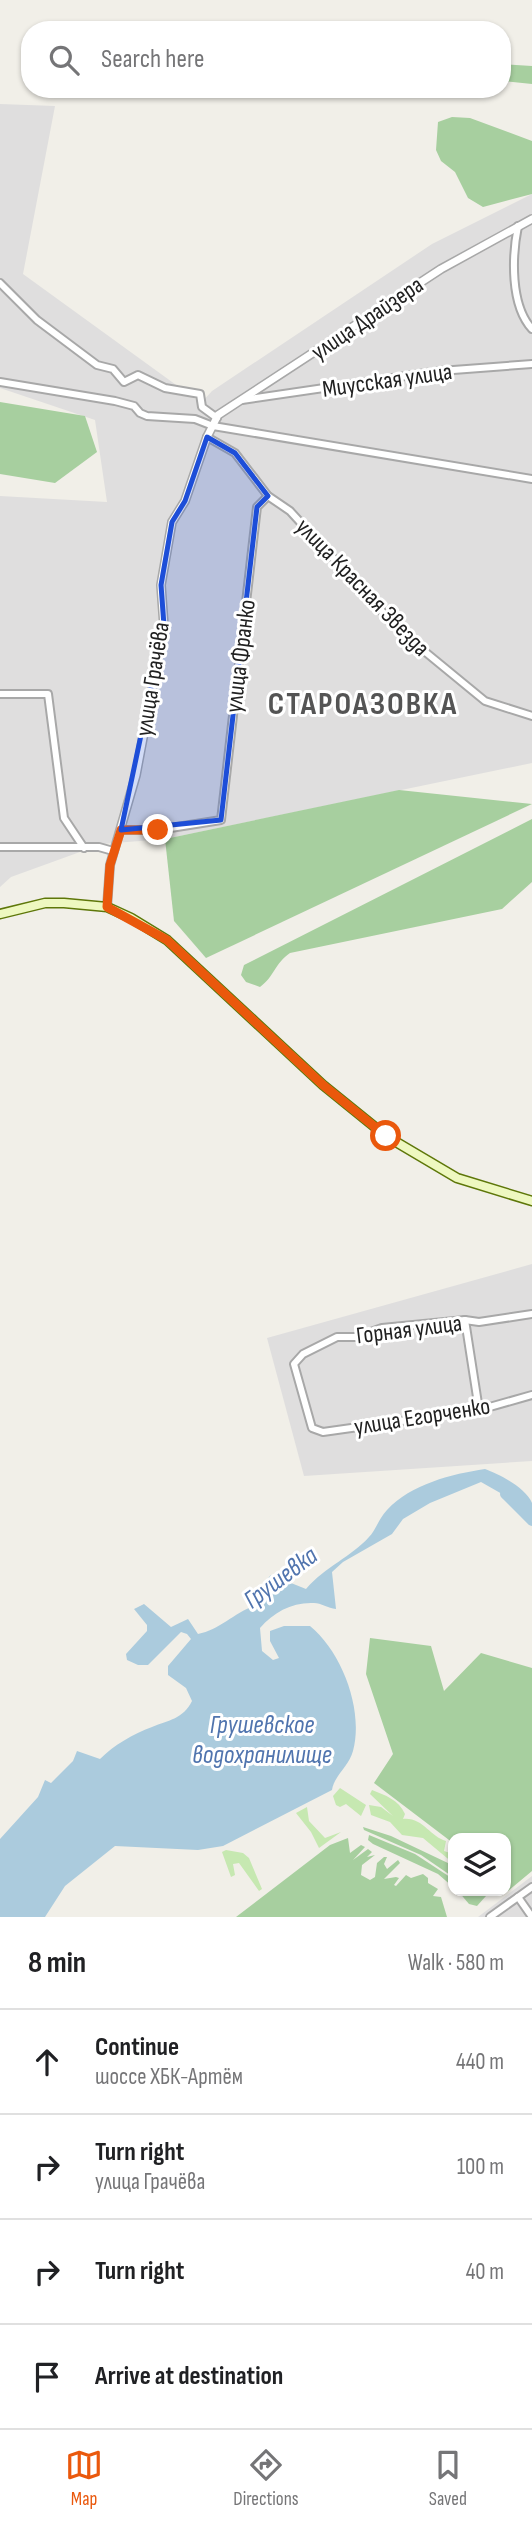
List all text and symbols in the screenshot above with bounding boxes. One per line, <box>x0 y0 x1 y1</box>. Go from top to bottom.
search box <box>21 21 511 98</box>
icon: search <box>45 41 83 79</box>
text: Search here <box>101 44 204 75</box>
street label: улица Драйзера <box>306 270 429 366</box>
street label: Миусская улица <box>320 357 454 404</box>
street label: улица Красная Звезда <box>290 512 436 662</box>
street label: улица Франко <box>219 598 262 714</box>
street label: улица Грачёва <box>129 620 176 738</box>
district label: СТАРОАЗОВКА <box>268 685 458 724</box>
route end <box>142 814 173 845</box>
route start <box>370 1120 401 1151</box>
street label: Горная улица <box>355 1309 464 1350</box>
street label: улица Егорченко <box>352 1391 492 1442</box>
water label: Грушевка <box>238 1540 324 1616</box>
water label: Грушевское водохранилище <box>192 1710 332 1771</box>
map controls <box>448 1833 511 1896</box>
button: layers <box>448 1833 511 1896</box>
text: 8 min <box>28 1945 86 1981</box>
text: Walk · 580 m <box>408 1949 504 1977</box>
text: Continue <box>95 2032 179 2063</box>
icon: ahead <box>28 2043 66 2081</box>
text: 440 m <box>456 2048 504 2076</box>
text: шоссе ХБК-Артём <box>95 2063 243 2091</box>
text: Turn right <box>95 2137 184 2168</box>
icon: right <box>28 2148 66 2186</box>
text: 100 m <box>457 2153 504 2181</box>
text: улица Грачёва <box>95 2168 205 2196</box>
icon: right <box>28 2253 66 2291</box>
text: Turn right <box>95 2256 184 2287</box>
text: 40 m <box>466 2258 504 2286</box>
icon: arrive <box>28 2358 66 2396</box>
text: Arrive at destination <box>95 2361 283 2392</box>
tab: Map <box>65 2446 103 2511</box>
tab: Directions <box>233 2446 299 2511</box>
tab: Saved <box>429 2446 467 2511</box>

